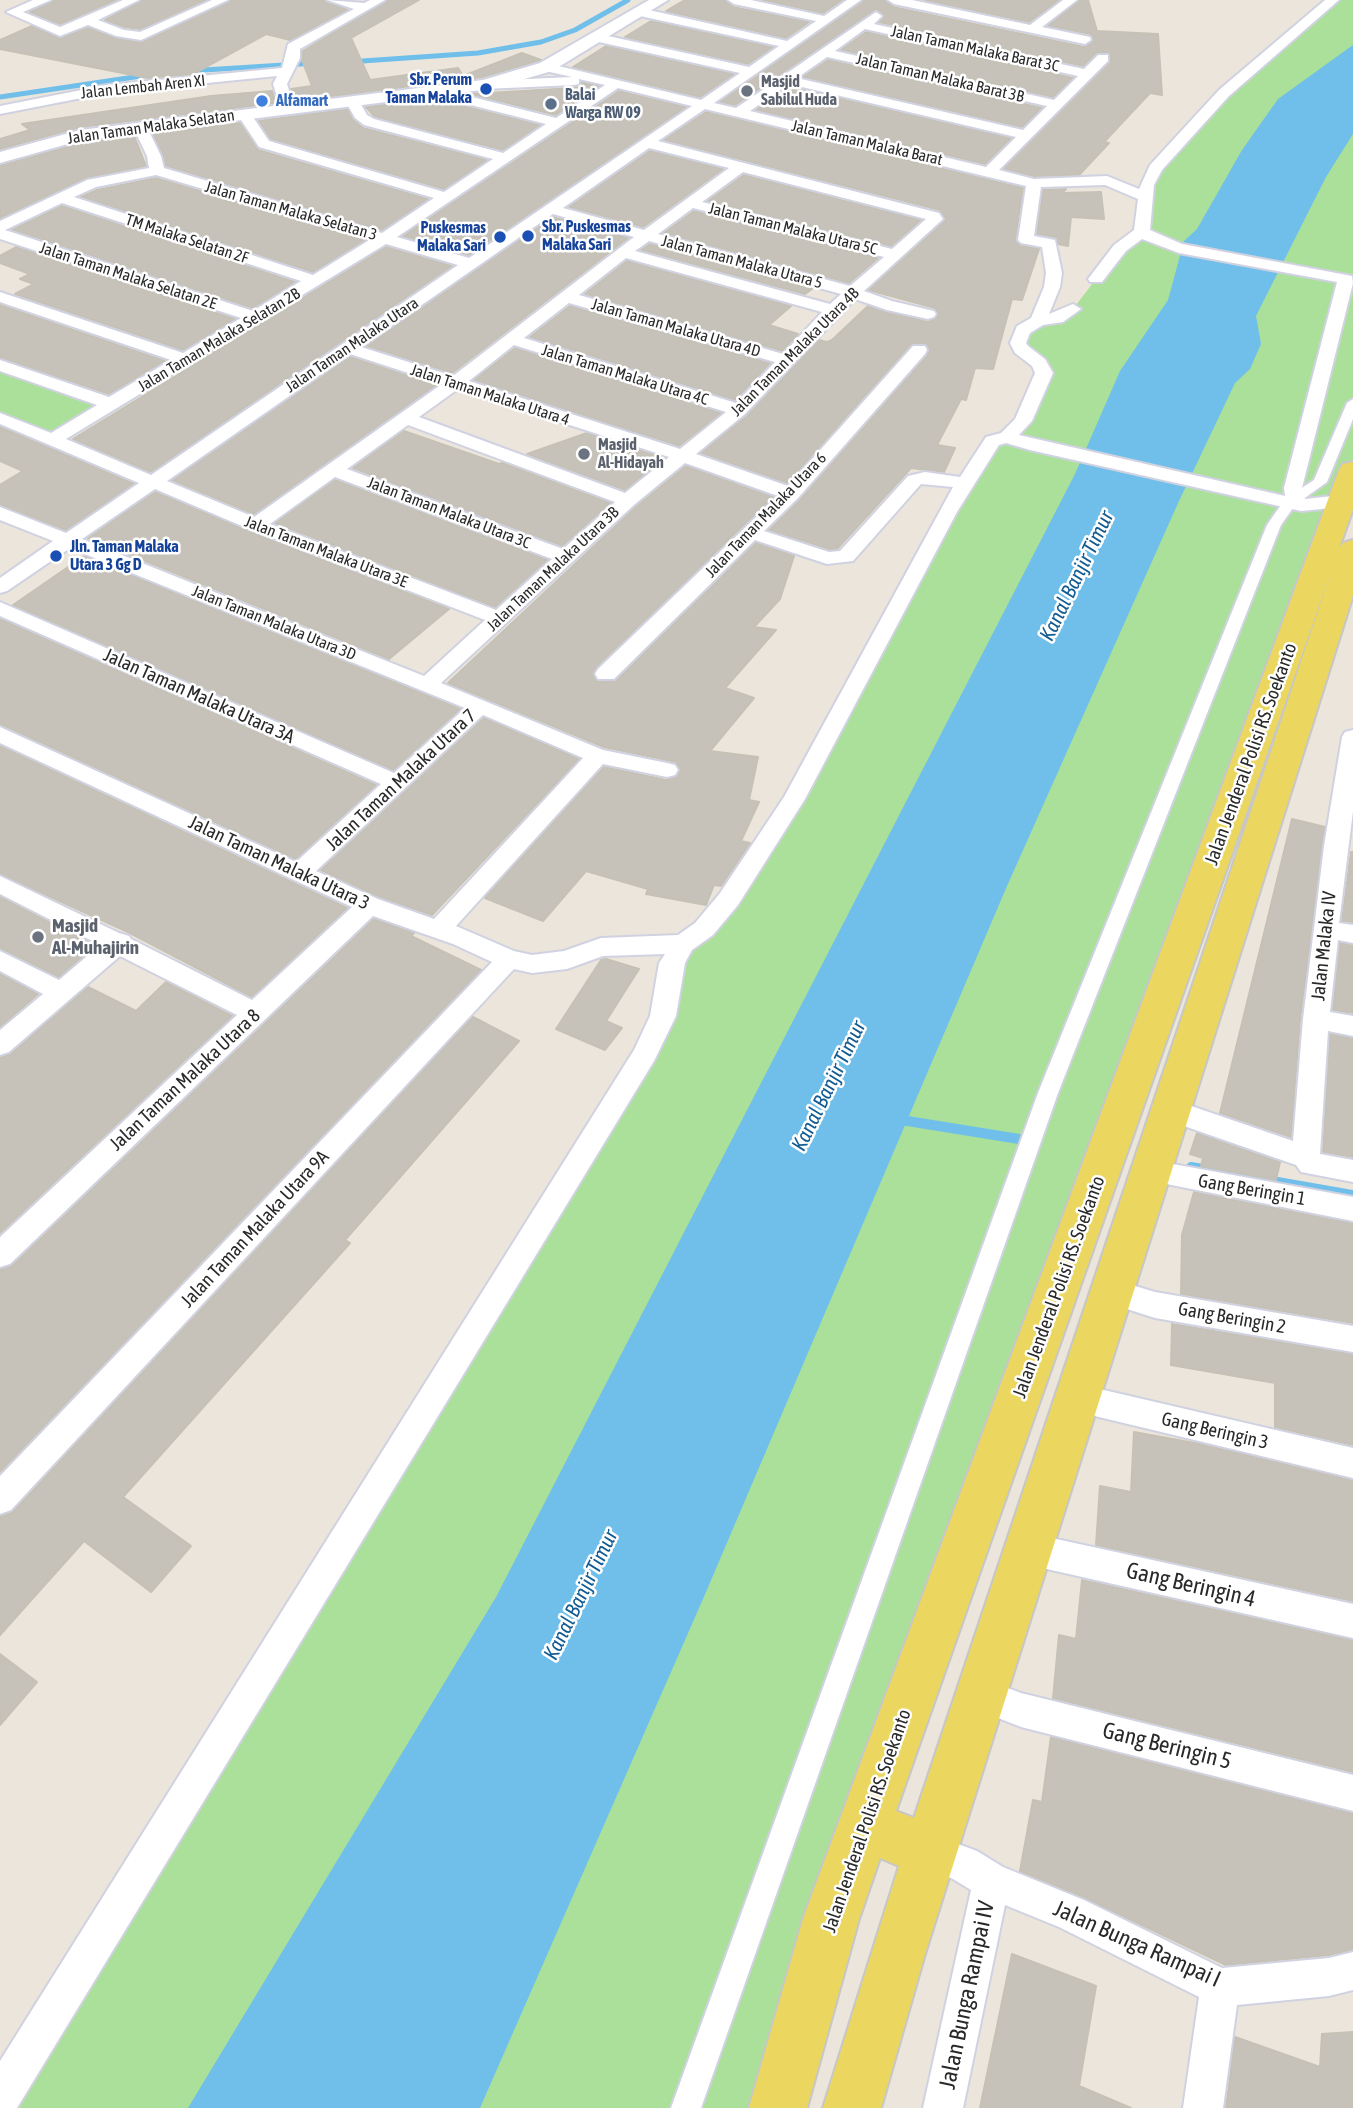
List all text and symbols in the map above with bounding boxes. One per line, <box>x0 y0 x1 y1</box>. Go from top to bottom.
street label: Jalan Taman Malaka Barat 3C <box>889 22 1061 76</box>
street label: Jalan Taman Malaka Barat 3B <box>854 49 1026 107</box>
place label: Sbr. Perum Taman Malaka <box>385 70 472 108</box>
street label: Jalan Lembah Aren XI <box>80 71 206 103</box>
place label: Masjid Sabilul Huda <box>761 72 837 110</box>
marker: Sbr. Perum Taman Malaka <box>478 81 494 97</box>
marker: Masjid Sabilul Huda <box>739 83 755 99</box>
place label: Balai Warga RW 09 <box>565 85 641 123</box>
place label: Alfamart <box>276 91 328 111</box>
marker: Alfamart <box>254 93 270 109</box>
marker: Balai Warga RW 09 <box>543 96 559 112</box>
street label: Jalan Taman Malaka Selatan <box>66 106 236 148</box>
street label: Jalan Taman Malaka Barat <box>790 116 944 170</box>
street label: Jalan Taman Malaka Selatan 3 <box>203 177 379 245</box>
street label: Jalan Taman Malaka Utara 5C <box>707 199 879 259</box>
street label: TM Malaka Selatan 2F <box>123 210 251 268</box>
place label: Sbr. Puskesmas Malaka Sari <box>542 217 631 255</box>
place label: Puskesmas Malaka Sari <box>417 218 486 256</box>
marker: Sbr. Puskesmas Malaka Sari <box>520 228 536 244</box>
marker: Puskesmas Malaka Sari <box>492 229 508 245</box>
street label: Jalan Taman Malaka Utara 5 <box>659 231 825 293</box>
street label: Jalan Taman Malaka Selatan 2E <box>37 238 219 314</box>
street label: Jalan Taman Malaka Selatan 2B <box>134 284 304 396</box>
street label: Jalan Taman Malaka Utara 4B <box>727 284 863 420</box>
street label: Jalan Taman Malaka Utara <box>282 293 422 397</box>
street label: Jalan Taman Malaka Utara 4D <box>589 295 763 361</box>
street label: Jalan Taman Malaka Utara 4C <box>539 341 711 409</box>
street label: Jalan Taman Malaka Utara 4 <box>408 360 572 430</box>
place label: Masjid Al-Hidayah <box>598 435 664 473</box>
marker: Masjid Al-Hidayah <box>576 446 592 462</box>
street label: Jalan Taman Malaka Utara 6 <box>701 449 831 581</box>
street label: Jalan Taman Malaka Utara 3C <box>365 473 533 553</box>
street label: Jalan Taman Malaka Utara 3B <box>483 503 623 635</box>
water label: Kanal Banjir Timur <box>1035 507 1119 645</box>
street label: Jalan Taman Malaka Utara 3E <box>242 512 410 592</box>
place label: Jln. Taman Malaka Utara 3 Gg D <box>70 537 179 575</box>
marker: Jln. Taman Malaka Utara 3 Gg D <box>48 548 64 564</box>
street label: Jalan Taman Malaka Utara 3D <box>189 581 359 665</box>
street label: Jalan Jenderal Polisi RS. Soekanto <box>1200 640 1302 868</box>
street label: Jalan Taman Malaka Utara 3A <box>100 644 298 748</box>
street label: Jalan Taman Malaka Utara 7 <box>321 704 481 856</box>
street label: Jalan Taman Malaka Utara 3 <box>185 811 373 915</box>
street label: Jalan Malaka IV <box>1307 890 1341 1002</box>
place label: Masjid Al-Muhajirin <box>52 915 139 959</box>
marker: Masjid Al-Muhajirin <box>30 929 46 945</box>
street label: Jalan Taman Malaka Utara 8 <box>105 1004 265 1156</box>
water label: Kanal Banjir Timur <box>787 1017 871 1155</box>
street label: Jalan Taman Malaka Utara 9A <box>176 1146 334 1312</box>
street label: Gang Beringin 1 <box>1196 1169 1308 1211</box>
street label: Jalan Jenderal Polisi RS. Soekanto <box>1008 1173 1110 1401</box>
street label: Gang Beringin 2 <box>1176 1297 1288 1339</box>
street label: Gang Beringin 3 <box>1159 1408 1271 1454</box>
water label: Kanal Banjir Timur <box>539 1526 623 1664</box>
street label: Gang Beringin 4 <box>1124 1557 1258 1613</box>
street label: Jalan Jenderal Polisi RS. Soekanto <box>818 1706 916 1936</box>
street label: Gang Beringin 5 <box>1100 1717 1234 1775</box>
street label: Jalan Bunga Rampai I <box>1049 1895 1225 1993</box>
street label: Jalan Bunga Rampai IV <box>934 1898 1000 2092</box>

